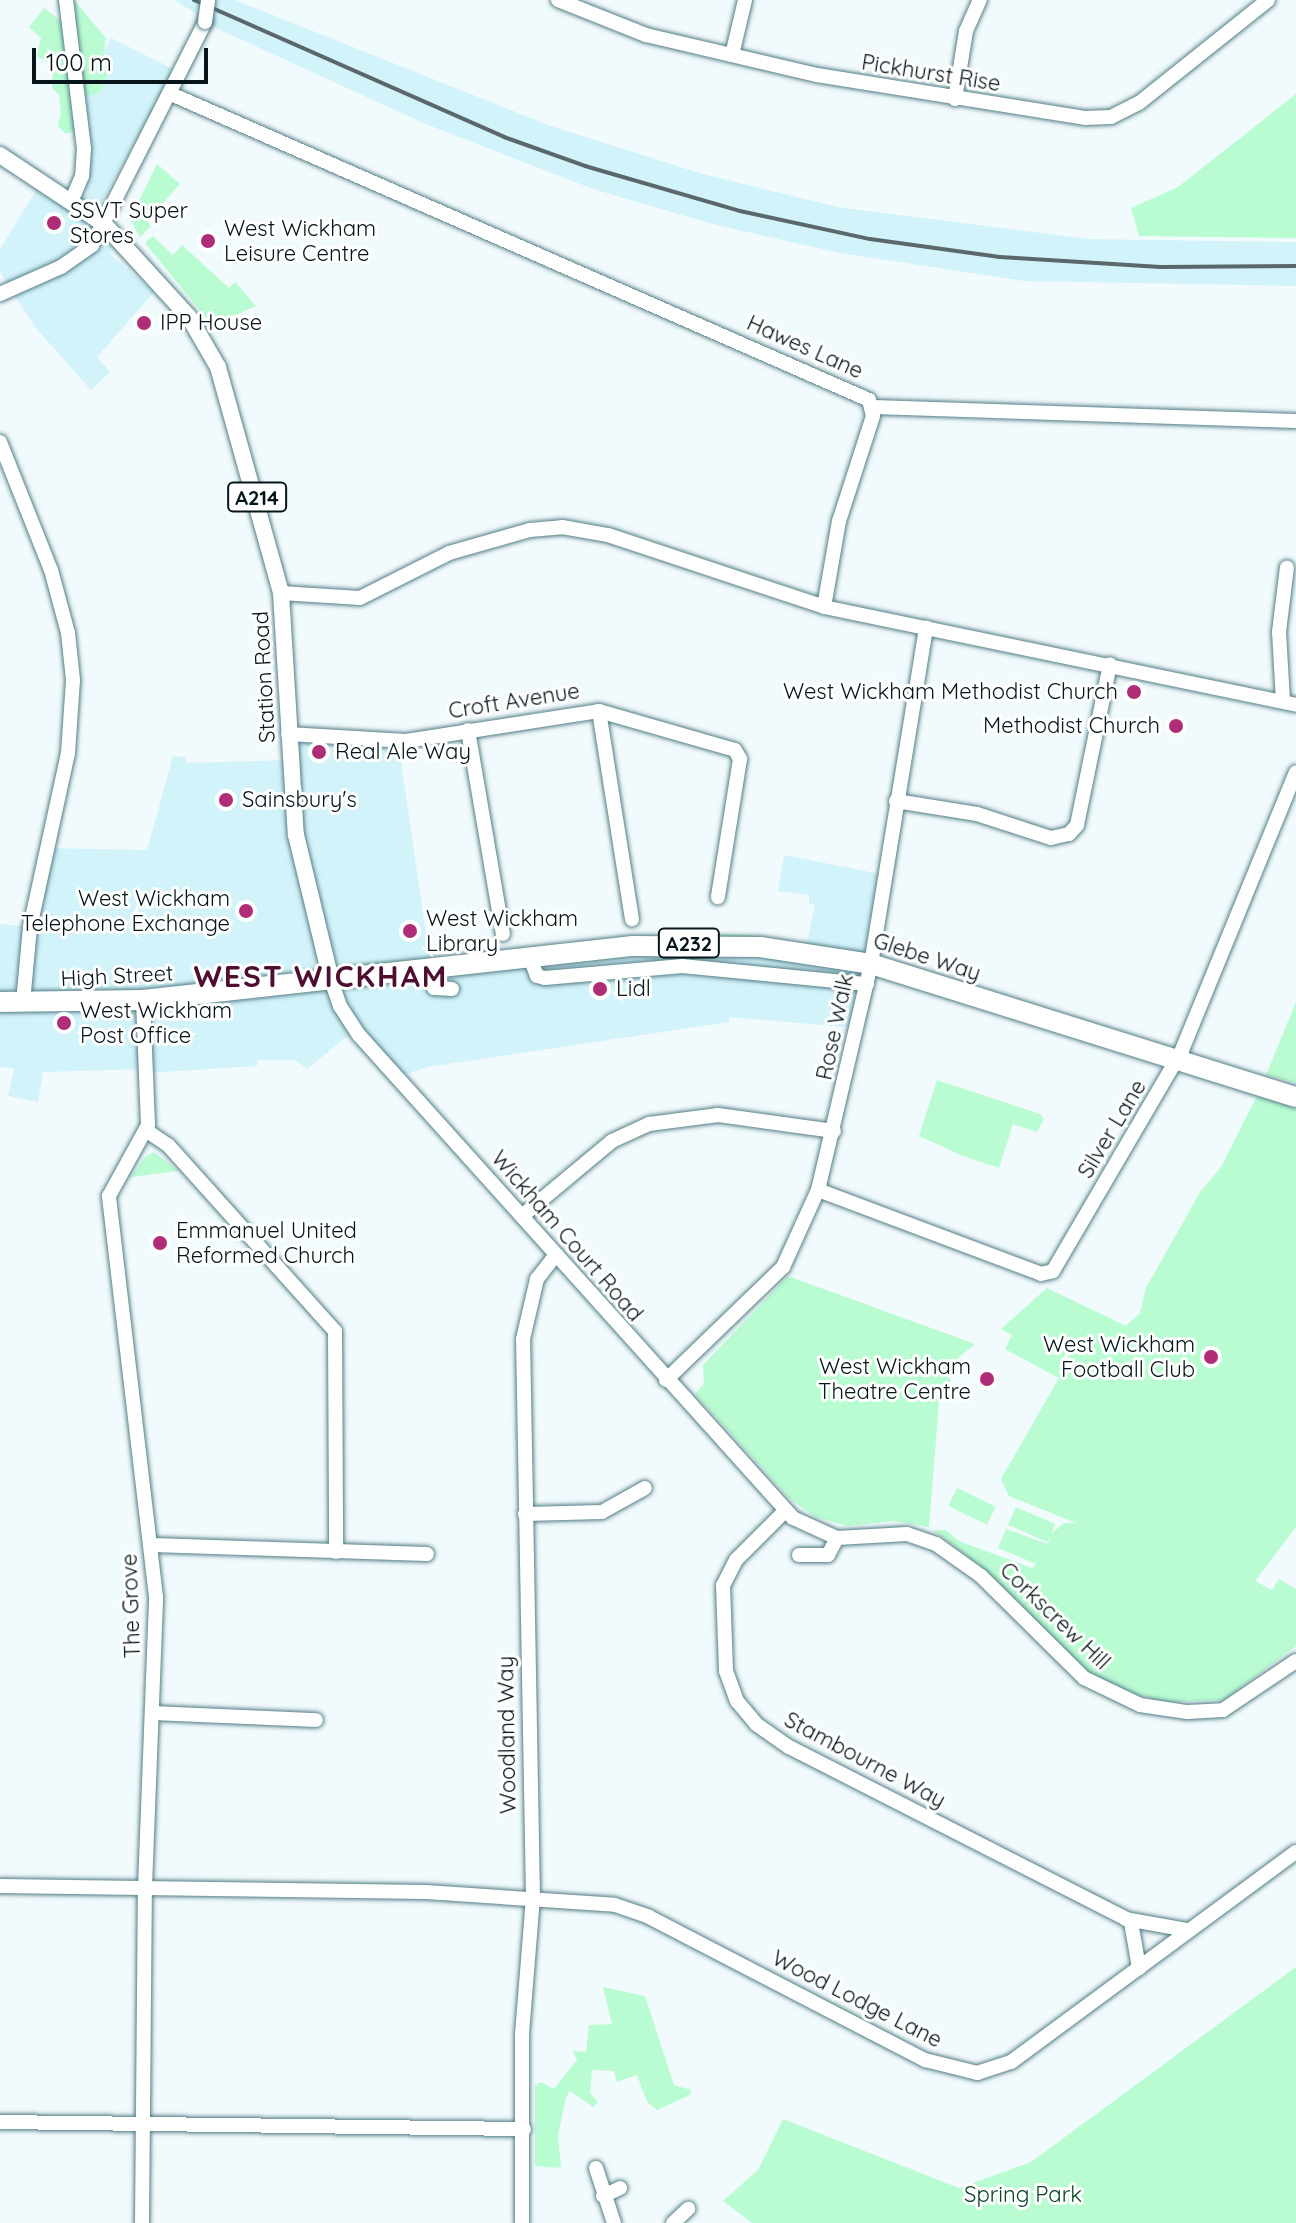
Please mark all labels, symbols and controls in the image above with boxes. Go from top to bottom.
scale bar [36,32,212,82]
text: 100 m [46,47,112,77]
street label: Pickhurst Rise [860,49,1002,97]
place label: SSVT Super Stores [70,197,188,248]
marker: SSVT Super Stores [45,214,63,232]
place label: West Wickham Leisure Centre [224,215,376,266]
marker: West Wickham Leisure Centre [199,232,217,250]
place label: IPP House [160,310,262,336]
street label: Hawes Lane [743,310,867,384]
marker: IPP House [135,314,153,332]
road number: A214 [227,481,287,513]
street label: Station Road [247,610,281,744]
street label: Croft Avenue [447,678,581,724]
place label: West Wickham Methodist Church [783,679,1118,705]
marker: West Wickham Methodist Church [1125,683,1143,701]
place label: Methodist Church [983,713,1160,739]
marker: Methodist Church [1167,717,1185,735]
place label: Real Ale Way [335,739,471,765]
marker: Real Ale Way [310,743,328,761]
place label: Sainsbury's [242,787,357,813]
marker: Sainsbury's [217,791,235,809]
place label: West Wickham Telephone Exchange [21,885,230,936]
marker: West Wickham Telephone Exchange [237,902,255,920]
place label: West Wickham Library [426,905,578,956]
marker: West Wickham Library [401,922,419,940]
road number: A232 [657,927,721,959]
street label: Glebe Way [870,927,984,987]
district label: WEST WICKHAM [194,958,448,994]
street label: High Street [60,960,174,992]
street label: Rose Walk [811,971,859,1083]
place label: Lidl [616,976,651,1002]
marker: Lidl [591,980,609,998]
place label: West Wickham Post Office [80,997,232,1048]
marker: West Wickham Post Office [55,1014,73,1032]
street label: Silver Lane [1072,1075,1152,1183]
street label: Wickham Court Road [486,1145,648,1327]
place label: Emmanuel United Reformed Church [176,1217,357,1268]
marker: Emmanuel United Reformed Church [151,1234,169,1252]
place label: West Wickham Football Club [1043,1331,1195,1382]
marker: West Wickham Football Club [1202,1348,1220,1366]
place label: West Wickham Theatre Centre [818,1353,971,1404]
marker: West Wickham Theatre Centre [978,1370,996,1388]
street label: The Grove [116,1553,146,1659]
street label: Corkscrew Hill [994,1557,1116,1675]
street label: Woodland Way [492,1656,522,1814]
street label: Stambourne Way [780,1706,950,1814]
street label: Wood Lodge Lane [768,1945,946,2053]
park label: Spring Park [964,2182,1082,2208]

